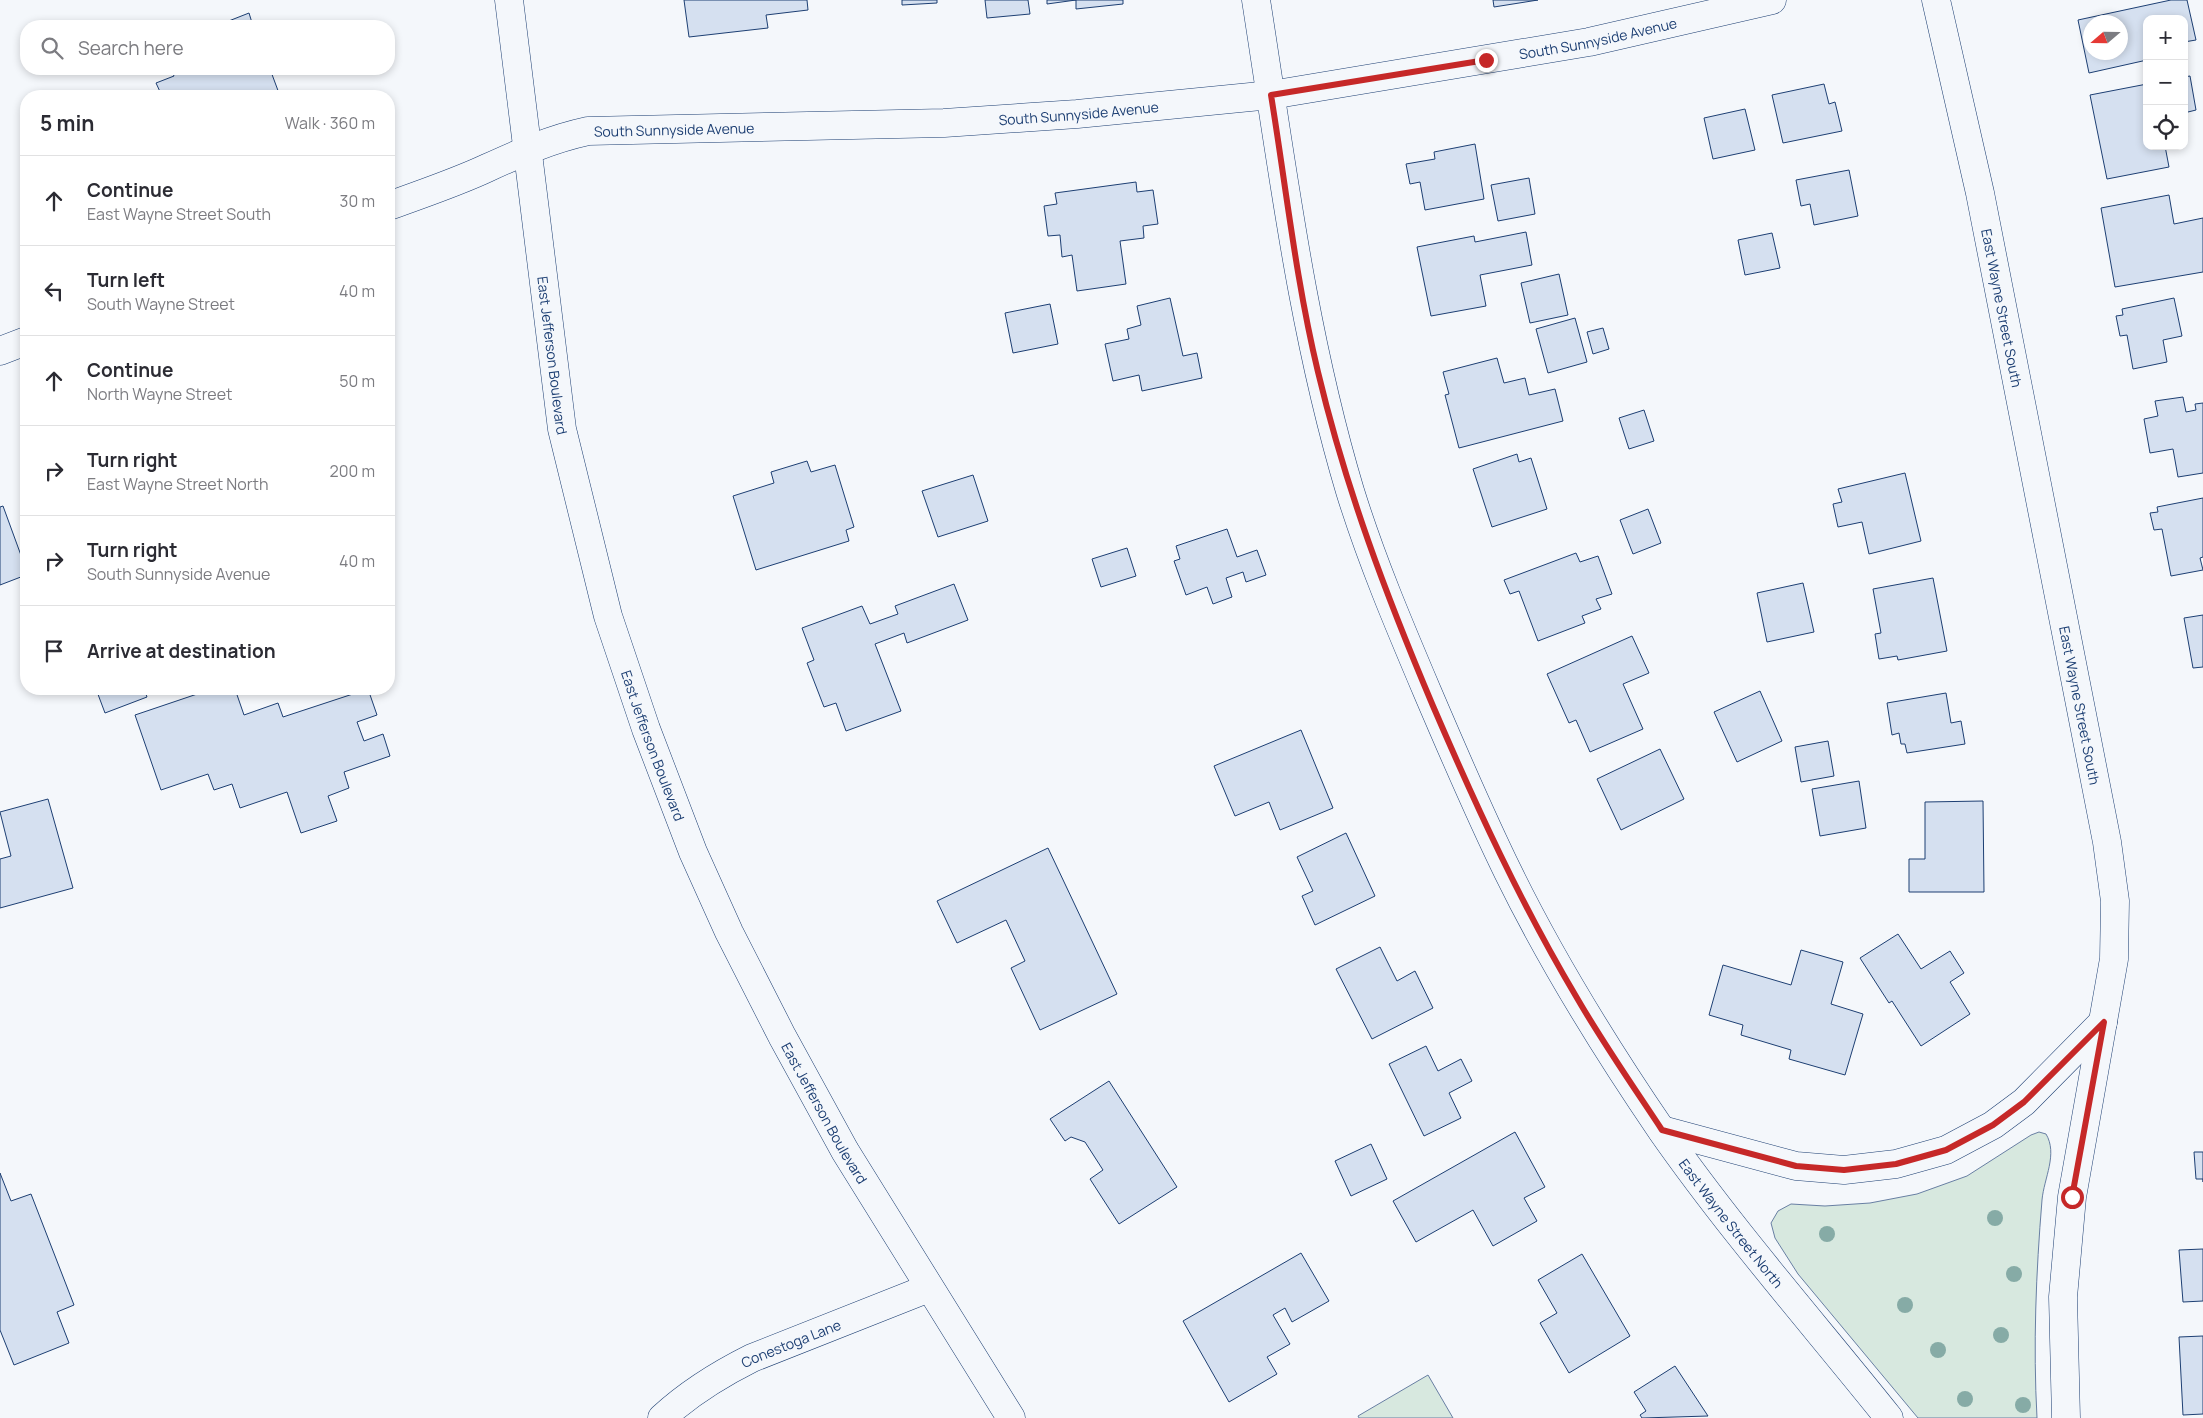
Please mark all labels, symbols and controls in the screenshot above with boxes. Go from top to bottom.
street label: South Sunnyside Avenue [1517,13,1679,63]
north arrow [2083,15,2128,60]
map controls [2143,15,2188,150]
button: + [2143,15,2188,60]
search box [20,20,395,75]
icon: search [38,34,66,62]
text: Search here [78,35,184,61]
route end [1475,49,1498,72]
button: − [2143,60,2188,105]
street label: South Sunnyside Avenue [998,97,1160,129]
button: locate [2143,105,2188,150]
text: 5 min [40,109,94,137]
text: Walk · 360 m [285,112,375,134]
street label: South Sunnyside Avenue [594,118,755,140]
text: Continue [87,177,173,203]
icon: ahead [40,187,68,215]
text: 30 m [340,190,375,212]
text: East Wayne Street South [87,203,271,225]
street label: East Wayne Street South [1978,227,2027,389]
text: Turn left [87,267,165,293]
street label: East Jefferson Boulevard [534,275,572,436]
icon: left [40,277,68,305]
text: 40 m [339,280,375,302]
text: South Wayne Street [87,293,235,315]
text: Continue [87,357,173,383]
icon: ahead [40,367,68,395]
text: 50 m [339,370,375,392]
text: North Wayne Street [87,383,232,405]
text: Turn right [87,447,177,473]
icon: right [40,457,68,485]
text: 200 m [330,460,375,482]
text: East Wayne Street North [87,473,268,495]
text: Turn right [87,537,177,563]
icon: right [40,547,68,575]
text: 40 m [339,550,375,572]
text: South Sunnyside Avenue [87,563,270,585]
street label: East Wayne Street South [2055,624,2105,786]
icon: arrive [40,637,68,665]
text: Arrive at destination [87,638,276,664]
street label: East Jefferson Boulevard [617,668,690,823]
street label: East Jefferson Boulevard [778,1039,872,1187]
street label: East Wayne Street North [1675,1155,1788,1291]
route start [2061,1186,2084,1209]
street label: Conestoga Lane [737,1314,843,1372]

